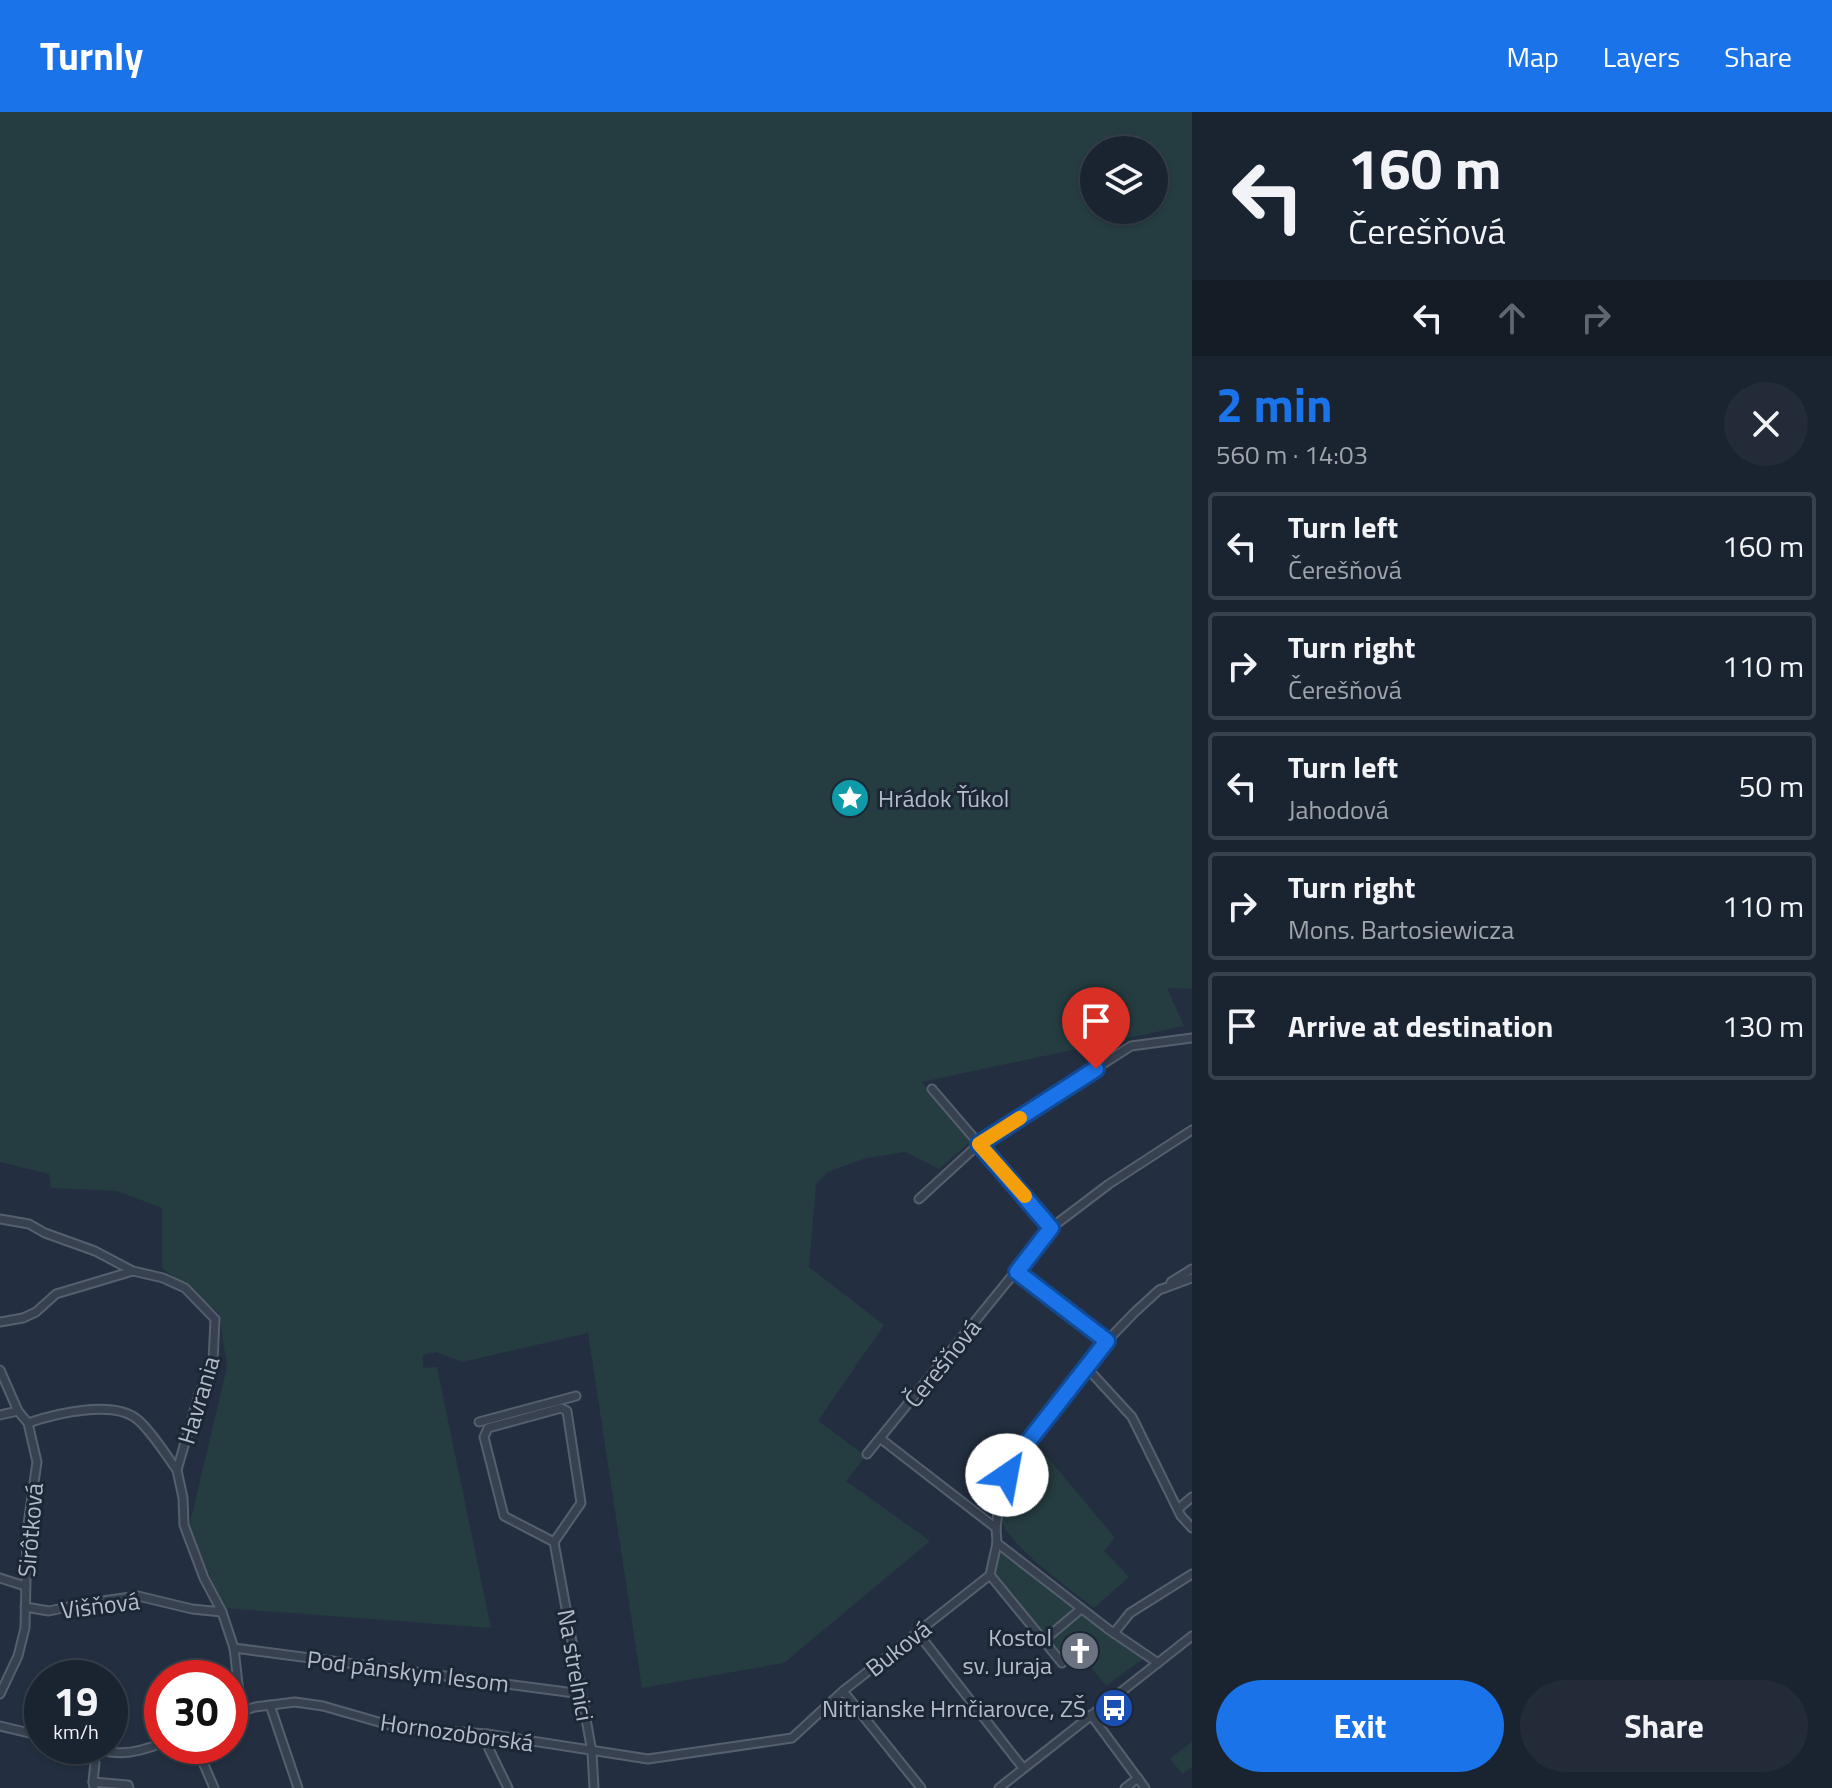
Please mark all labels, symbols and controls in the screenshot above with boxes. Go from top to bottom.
text: Turnly [40,27,143,85]
text: Map [1506,35,1559,78]
text: Layers [1603,35,1680,78]
text: Share [1724,35,1792,78]
text: 160 m [1348,126,1501,211]
map controls [1080,136,1168,224]
button: layers [1080,136,1168,224]
icon: left [1216,144,1320,248]
text: Čerešňová [1348,203,1506,258]
icon: left [1406,296,1450,340]
icon: ahead [1490,296,1534,340]
icon: right [1574,296,1618,340]
text: 2 min [1216,368,1333,441]
button: close [1724,382,1808,466]
text: 560 m · 14:03 [1216,435,1368,474]
text: Turn left [1288,504,1398,550]
text: 160 m [1722,523,1804,569]
icon: left [1220,524,1264,568]
text: Čerešňová [1288,550,1402,589]
text: Turn right [1288,624,1416,670]
text: 110 m [1722,643,1804,689]
icon: right [1220,644,1264,688]
text: Čerešňová [1288,670,1402,709]
text: Turn left [1288,744,1398,790]
text: 50 m [1739,763,1804,809]
icon: left [1220,764,1264,808]
place icon: Hrádok Ťúkol [829,777,871,819]
place label: Hrádok Ťúkol [878,780,1009,816]
text: Jahodová [1288,790,1389,829]
text: Turn right [1288,864,1416,910]
text: 110 m [1722,883,1804,929]
icon: right [1220,884,1264,928]
text: Mons. Bartosiewicza [1288,910,1514,949]
pin [1062,987,1130,1069]
icon: arrive [1074,999,1118,1043]
text: Arrive at destination [1288,1003,1553,1049]
text: 130 m [1722,1003,1804,1049]
icon: arrive [1220,1004,1264,1048]
street label: Čerešňová [895,1311,989,1415]
street label: Havrania [168,1352,228,1448]
position arrow [965,1433,1049,1517]
street label: Sirôtková [8,1481,52,1579]
street label: Višňová [59,1582,141,1628]
street label: Na strelnici [548,1606,604,1724]
street label: Buková [858,1611,938,1685]
place label: Kostol sv. Juraja [963,1619,1052,1683]
church icon: Kostol sv. Juraja [1059,1630,1101,1672]
street label: Pod pánskym lesom [305,1641,511,1701]
speed limit sign: 30 [144,1660,248,1764]
text: 19 [54,1671,98,1732]
button: Exit [1216,1680,1504,1772]
button: Share [1520,1680,1808,1772]
bus stop icon: Nitrianske Hrnčiarovce, ZŠ [1093,1687,1135,1729]
place label: Nitrianske Hrnčiarovce, ZŠ [822,1690,1086,1726]
street label: Hornozoborská [378,1703,536,1761]
text: km/h [53,1716,99,1747]

